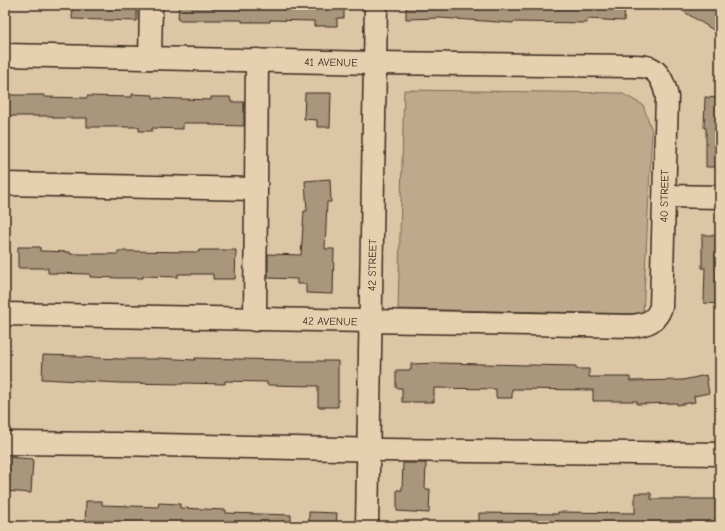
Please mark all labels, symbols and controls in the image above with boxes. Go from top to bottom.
street label: 41 AVENUE [304,56,358,69]
street label: 40 STREET [658,169,671,223]
street label: 42 STREET [366,239,379,291]
street label: 42 AVENUE [303,315,358,328]

